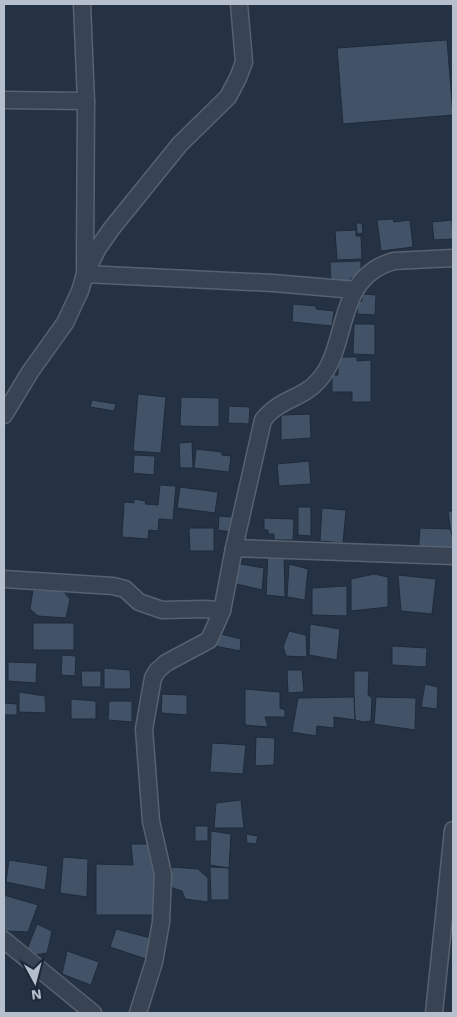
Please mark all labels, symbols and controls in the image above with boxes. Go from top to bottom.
north arrow [10,957,60,1007]
text: N [30,986,43,1003]

